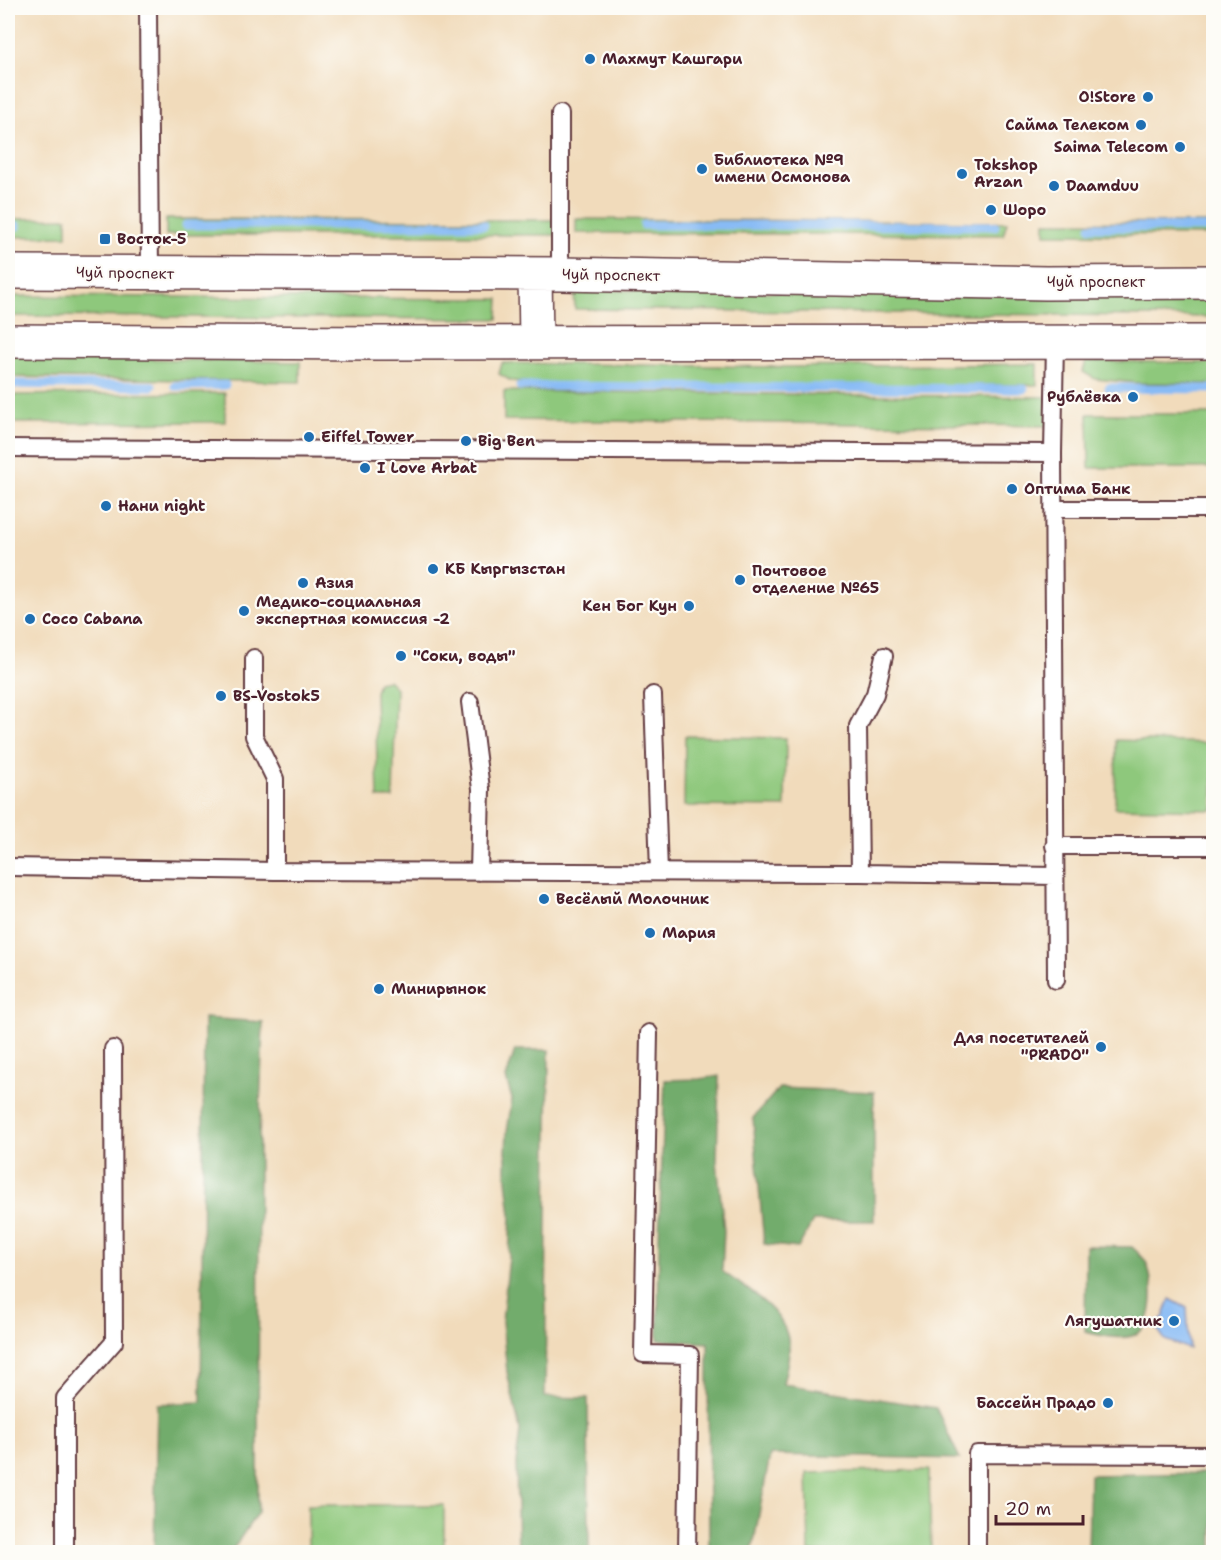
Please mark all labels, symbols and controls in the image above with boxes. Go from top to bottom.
place label: Махмут Кашгари [602,49,743,69]
marker: Махмут Кашгари [583,52,597,66]
place label: O!Store [1079,87,1136,107]
marker: O!Store [1141,90,1155,104]
place label: Сайма Телеком [1005,115,1130,135]
marker: Сайма Телеком [1134,118,1148,132]
place label: Saima Telecom [1054,137,1168,157]
marker: Saima Telecom [1173,140,1187,154]
place label: Библиотека №9 имени Осмонова [714,150,851,187]
place label: Tokshop Arzan [974,155,1038,192]
marker: Библиотека №9 имени Осмонова [695,162,709,176]
marker: Tokshop Arzan [955,167,969,181]
place label: Daamduu [1066,176,1139,196]
marker: Daamduu [1047,179,1061,193]
place label: Шоро [1003,200,1047,220]
marker: Шоро [984,203,998,217]
place label: Восток-5 [117,229,186,249]
marker: Восток-5 [98,232,112,246]
street label: Чуй проспект [76,262,175,284]
street label: Чуй проспект [562,264,661,286]
street label: Чуй проспект [1047,272,1146,292]
place label: Рублёвка [1047,387,1122,407]
marker: Рублёвка [1126,390,1140,404]
place label: Eiffel Tower [321,427,414,447]
marker: Eiffel Tower [302,430,316,444]
place label: Big Ben [478,431,535,451]
marker: Big Ben [459,434,473,448]
place label: I Love Arbat [377,458,477,478]
marker: I Love Arbat [358,461,372,475]
place label: Оптима Банк [1024,479,1131,499]
marker: Оптима Банк [1005,482,1019,496]
place label: Нани night [118,496,205,516]
marker: Нани night [99,499,113,513]
place label: КБ Кыргызстан [445,559,566,579]
place label: Почтовое отделение №65 [752,561,879,598]
marker: КБ Кыргызстан [426,562,440,576]
place label: Азия [315,573,354,593]
marker: Почтовое отделение №65 [733,573,747,587]
marker: Азия [296,576,310,590]
place label: Медико-социальная экспертная комиссия -2 [256,592,450,629]
place label: Кен Бог Кун [582,596,677,616]
marker: Кен Бог Кун [682,599,696,613]
marker: Медико-социальная экспертная комиссия -2 [237,604,251,618]
place label: Coco Cabana [42,609,143,629]
marker: Coco Cabana [23,612,37,626]
place label: "Соки, воды" [413,646,516,666]
marker: "Соки, воды" [394,649,408,663]
place label: BS-Vostok5 [233,686,320,706]
marker: BS-Vostok5 [214,689,228,703]
place label: Весёлый Молочник [556,889,710,909]
marker: Весёлый Молочник [537,892,551,906]
place label: Мария [662,923,716,943]
marker: Мария [643,926,657,940]
place label: Минирынок [391,979,487,999]
marker: Минирынок [372,982,386,996]
place label: Для посетителей "PRADO" [954,1028,1090,1065]
marker: Для посетителей "PRADO" [1094,1040,1108,1054]
place label: Лягушатник [1065,1311,1163,1331]
marker: Лягушатник [1167,1314,1181,1328]
place label: Бассейн Прадо [976,1393,1096,1413]
marker: Бассейн Прадо [1101,1396,1115,1410]
scale bar [996,1488,1083,1526]
text: 20 m [1005,1497,1051,1521]

